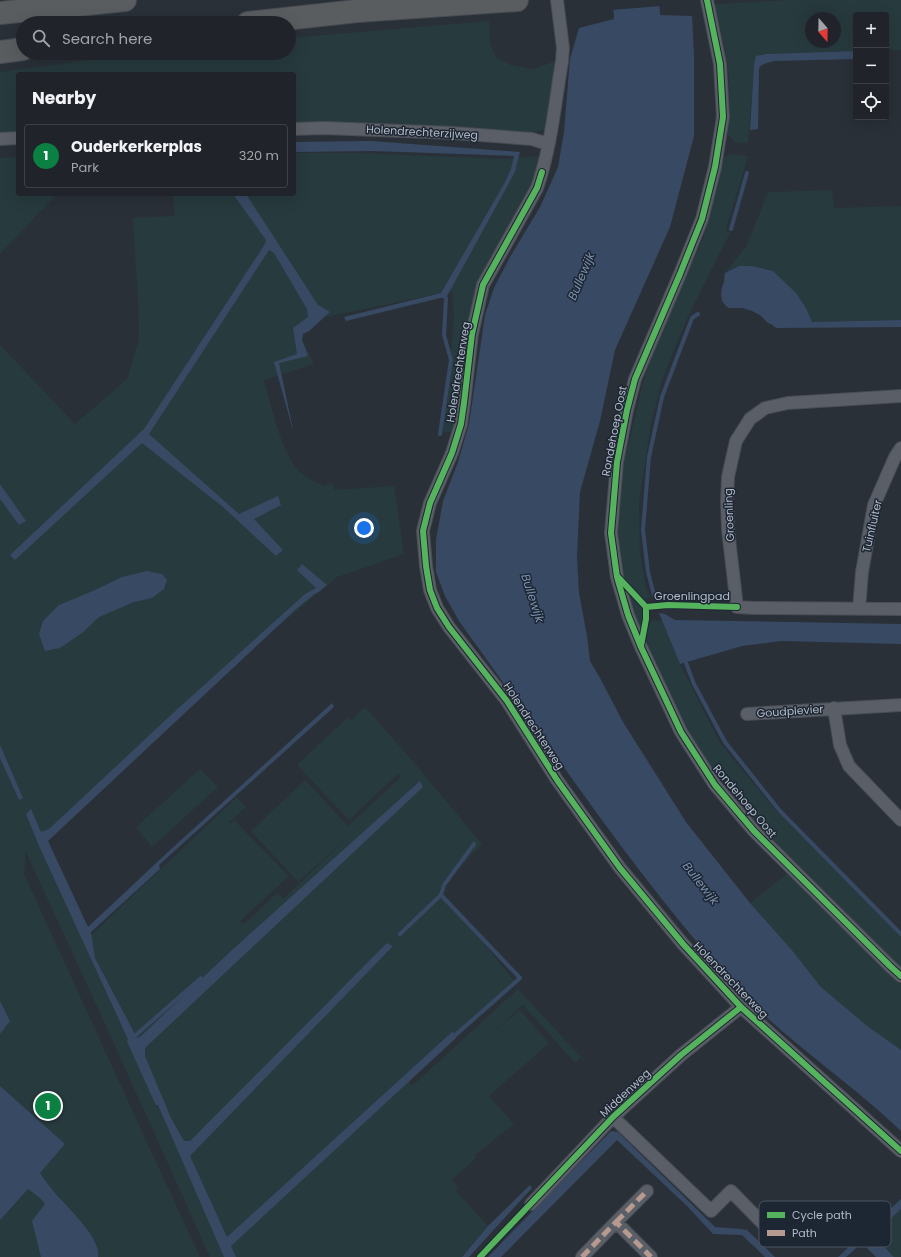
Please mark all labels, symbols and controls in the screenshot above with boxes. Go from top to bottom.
north arrow [805,12,841,48]
map controls [853,12,889,120]
button: + [853,12,889,48]
search box [16,16,296,60]
icon: search [30,27,52,49]
text: Search here [62,28,152,49]
button: − [853,48,889,84]
button: locate [853,84,889,120]
text: Nearby [32,86,96,110]
street label: Holendrechterzijweg [366,121,478,143]
text: Ouderkerkerplas [71,136,202,157]
text: 1 [44,146,48,165]
text: 320 m [239,146,279,165]
text: Park [71,158,99,177]
water label: Bullewijk [563,249,599,302]
street label: Holendrechterweg [442,321,474,423]
street label: Rondehoep Oost [597,384,631,478]
street label: Groenling [720,488,738,542]
street label: Tuinfluiter [858,498,886,554]
your location [354,518,374,538]
water label: Bullewijk [517,571,549,625]
street label: Groenlingpad [654,588,730,604]
street label: Holendrechterweg [500,679,568,773]
street label: Goudplevier [756,701,824,721]
street label: Rondehoep Oost [709,761,781,841]
water label: Bullewijk [679,858,724,909]
street label: Holendrechterweg [690,938,772,1022]
street label: Middenweg [596,1065,654,1121]
pin: 1 [35,1091,61,1121]
legend [759,1201,891,1247]
text: Cycle path [792,1207,852,1223]
text: Path [792,1225,817,1241]

